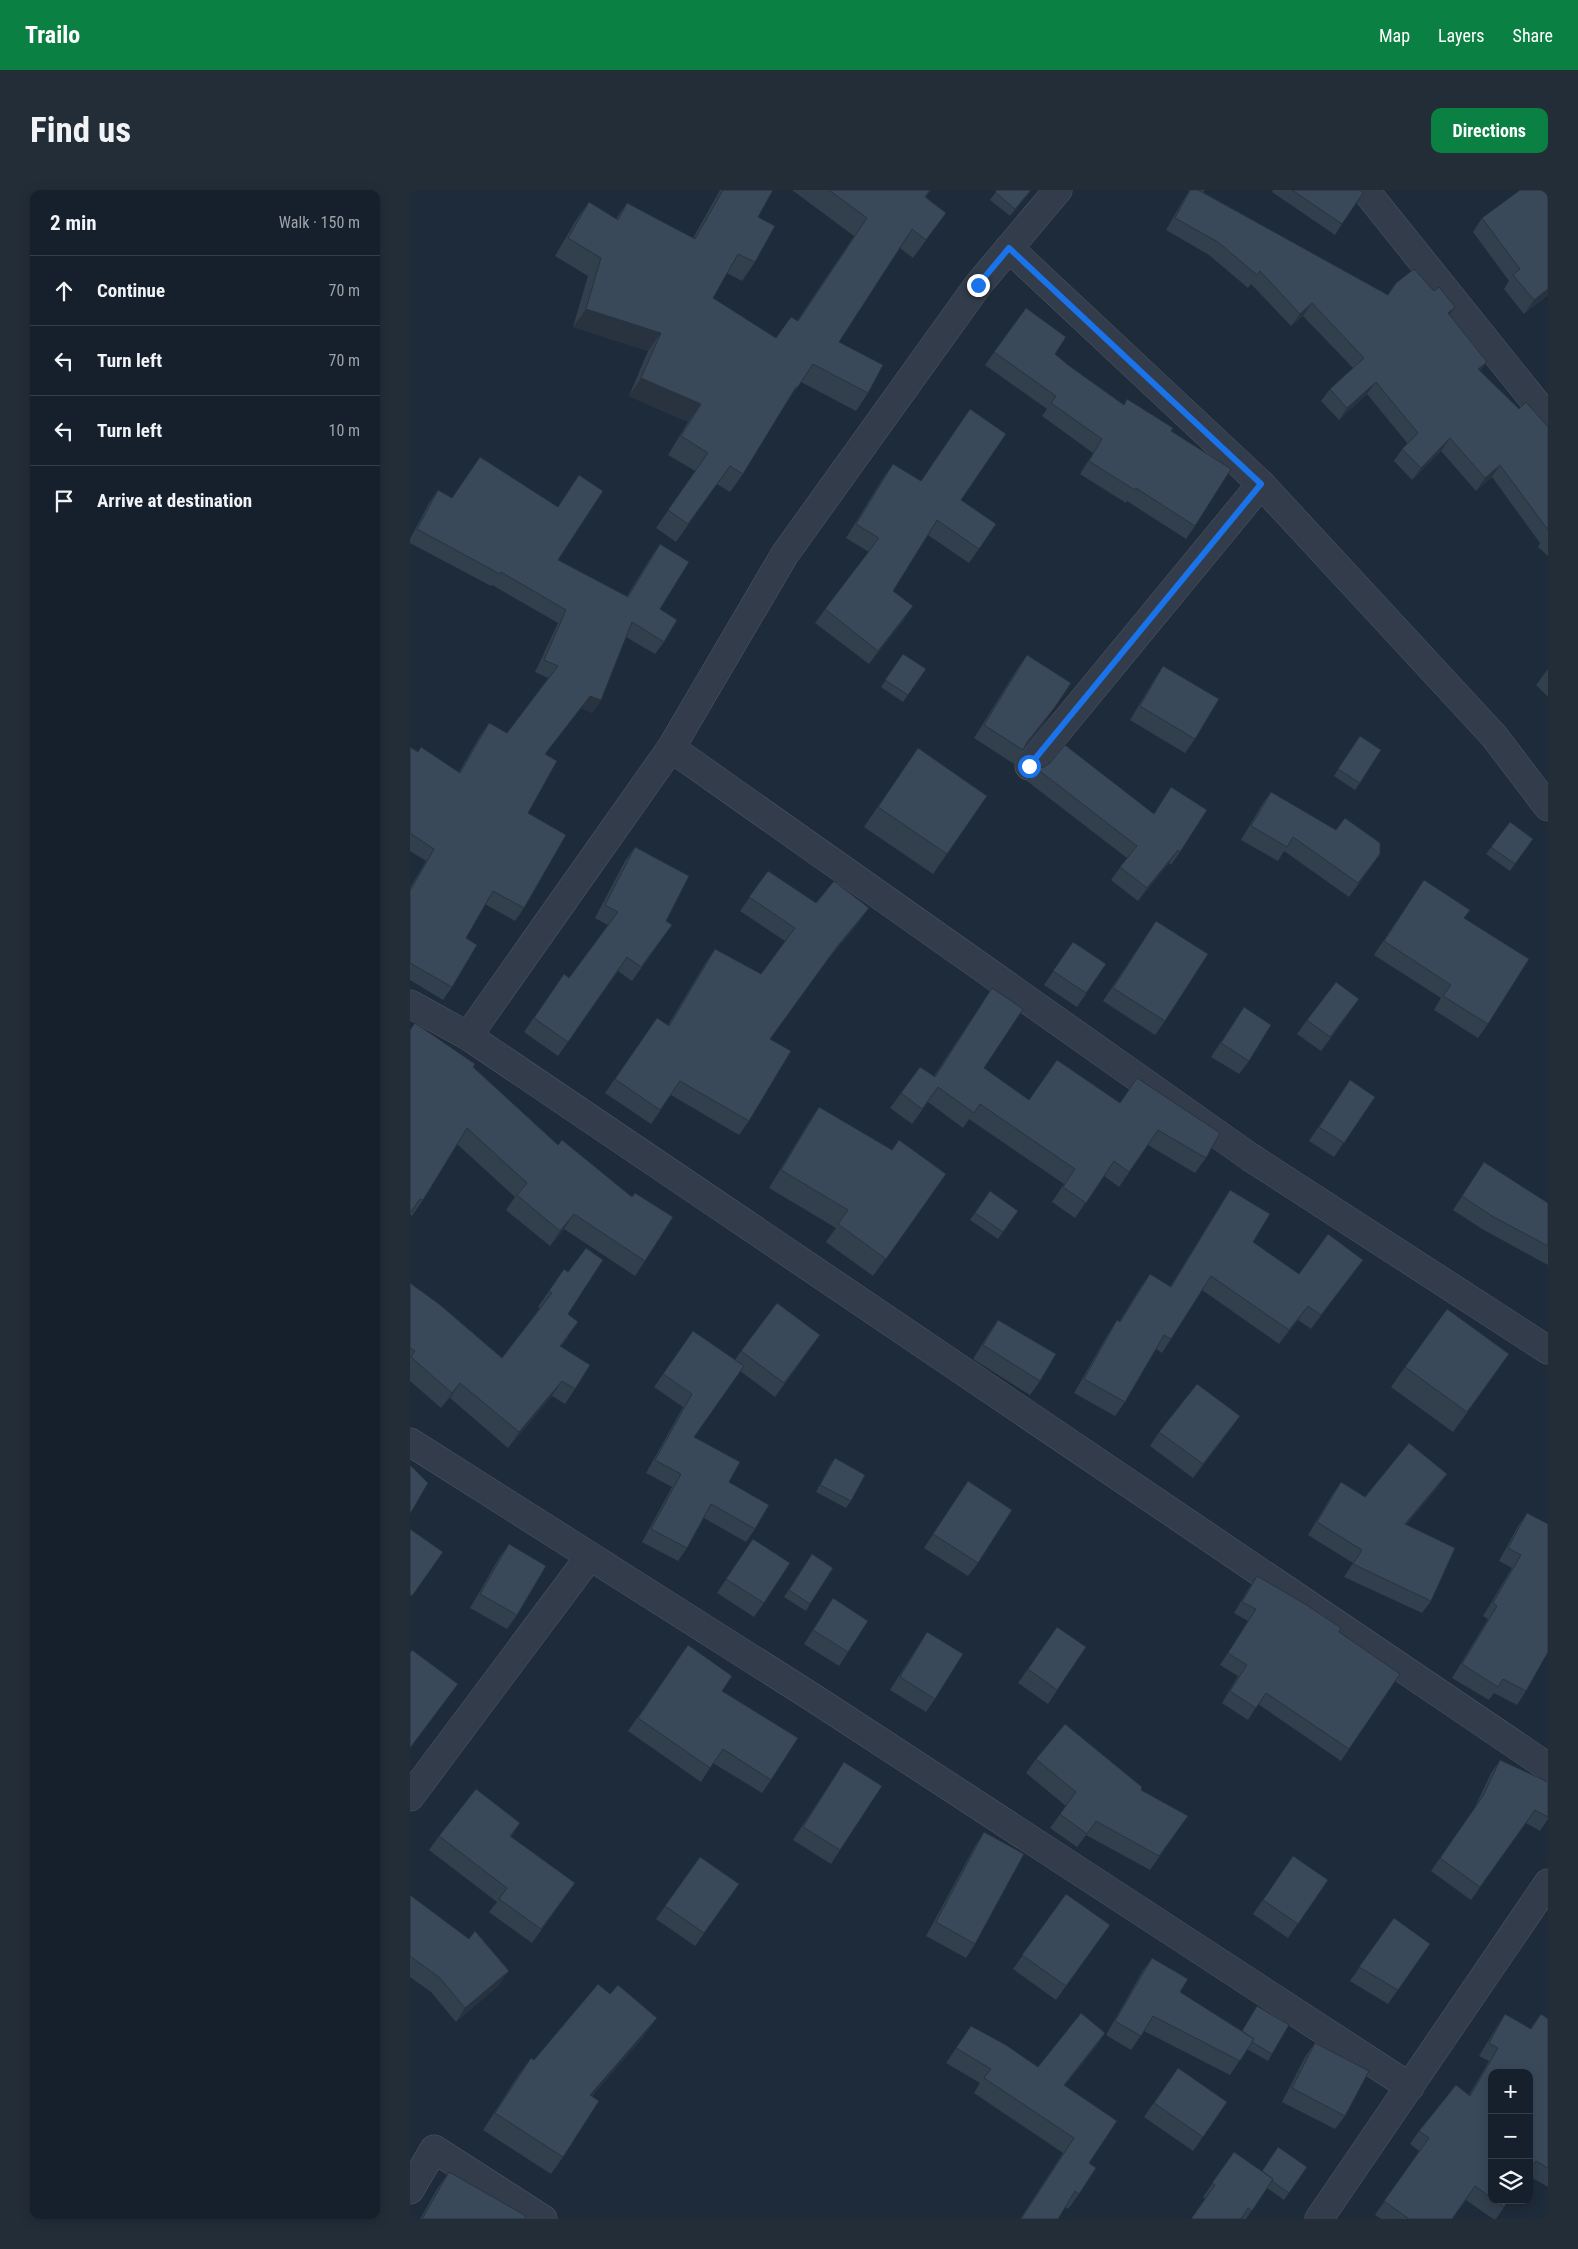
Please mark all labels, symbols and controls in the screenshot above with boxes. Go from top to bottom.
text: Trailo [25,21,80,49]
text: Map [1379,25,1410,46]
text: Layers [1438,25,1485,46]
text: Share [1513,25,1553,46]
button: Directions [1431,108,1548,153]
text: Find us [30,110,131,151]
text: 2 min [50,211,97,235]
text: Walk · 150 m [279,213,360,232]
route end [967,274,990,297]
icon: ahead [50,277,78,305]
text: Continue [97,279,165,302]
text: 70 m [328,281,360,300]
icon: left [50,347,78,375]
text: Turn left [97,349,162,372]
text: 70 m [328,351,360,370]
icon: left [50,417,78,445]
text: Turn left [97,419,162,442]
text: 10 m [328,421,360,440]
icon: arrive [50,487,78,515]
text: Arrive at destination [97,489,252,512]
route start [1018,755,1041,778]
map controls [1488,2069,1533,2204]
button: + [1488,2069,1533,2114]
button: − [1488,2114,1533,2159]
button: layers [1488,2159,1533,2204]

